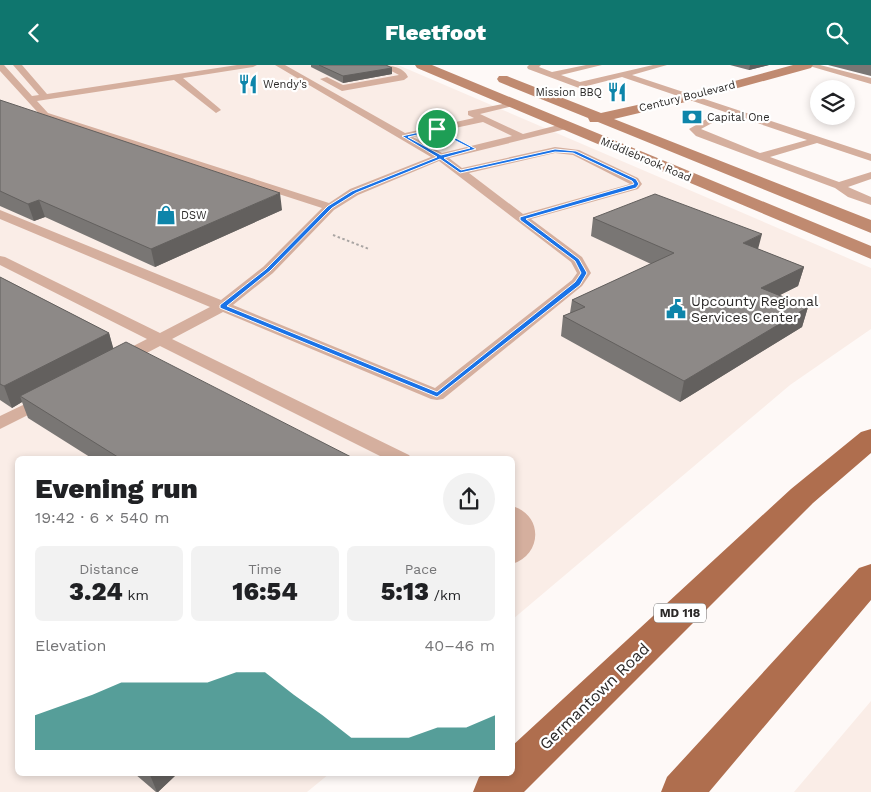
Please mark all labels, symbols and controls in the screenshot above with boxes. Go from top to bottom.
icon: back [20,19,48,47]
icon: search [823,19,851,47]
text: Fleetfoot [385,20,486,45]
restaurant icon: Wendy's [237,73,259,95]
place label: Wendy's [263,78,307,91]
street label: Century Boulevard [638,78,737,115]
map controls [810,80,855,125]
button: layers [810,80,855,125]
restaurant icon: Mission BBQ [606,81,628,103]
place label: Mission BBQ [535,86,602,99]
bank icon: Capital One [681,106,703,128]
pin [416,108,458,150]
place label: Capital One [707,111,770,124]
icon: arrive [423,115,451,143]
street label: Middlebrook Road [599,135,693,184]
shop icon: DSW [155,204,177,226]
place label: DSW [181,209,207,222]
place label: Upcounty Regional Services Center [691,293,819,325]
public building icon: Upcounty Regional Services Center [665,298,687,320]
text: Evening run [35,472,198,505]
button: share [443,473,495,525]
text: 19:42 · 6 × 540 m [35,508,170,527]
text: Distance [79,561,139,577]
text: Time [248,561,282,577]
text: Pace [405,561,437,577]
text: 3.24 [69,577,123,606]
text: 16:54 [232,577,298,606]
text: 5:13 [381,577,429,606]
text: km [123,587,149,603]
text: /km [429,587,461,603]
road number: MD 118 [654,603,706,623]
text: Elevation [35,636,106,655]
text: 40–46 m [424,636,495,655]
street label: Germantown Road [535,639,653,754]

